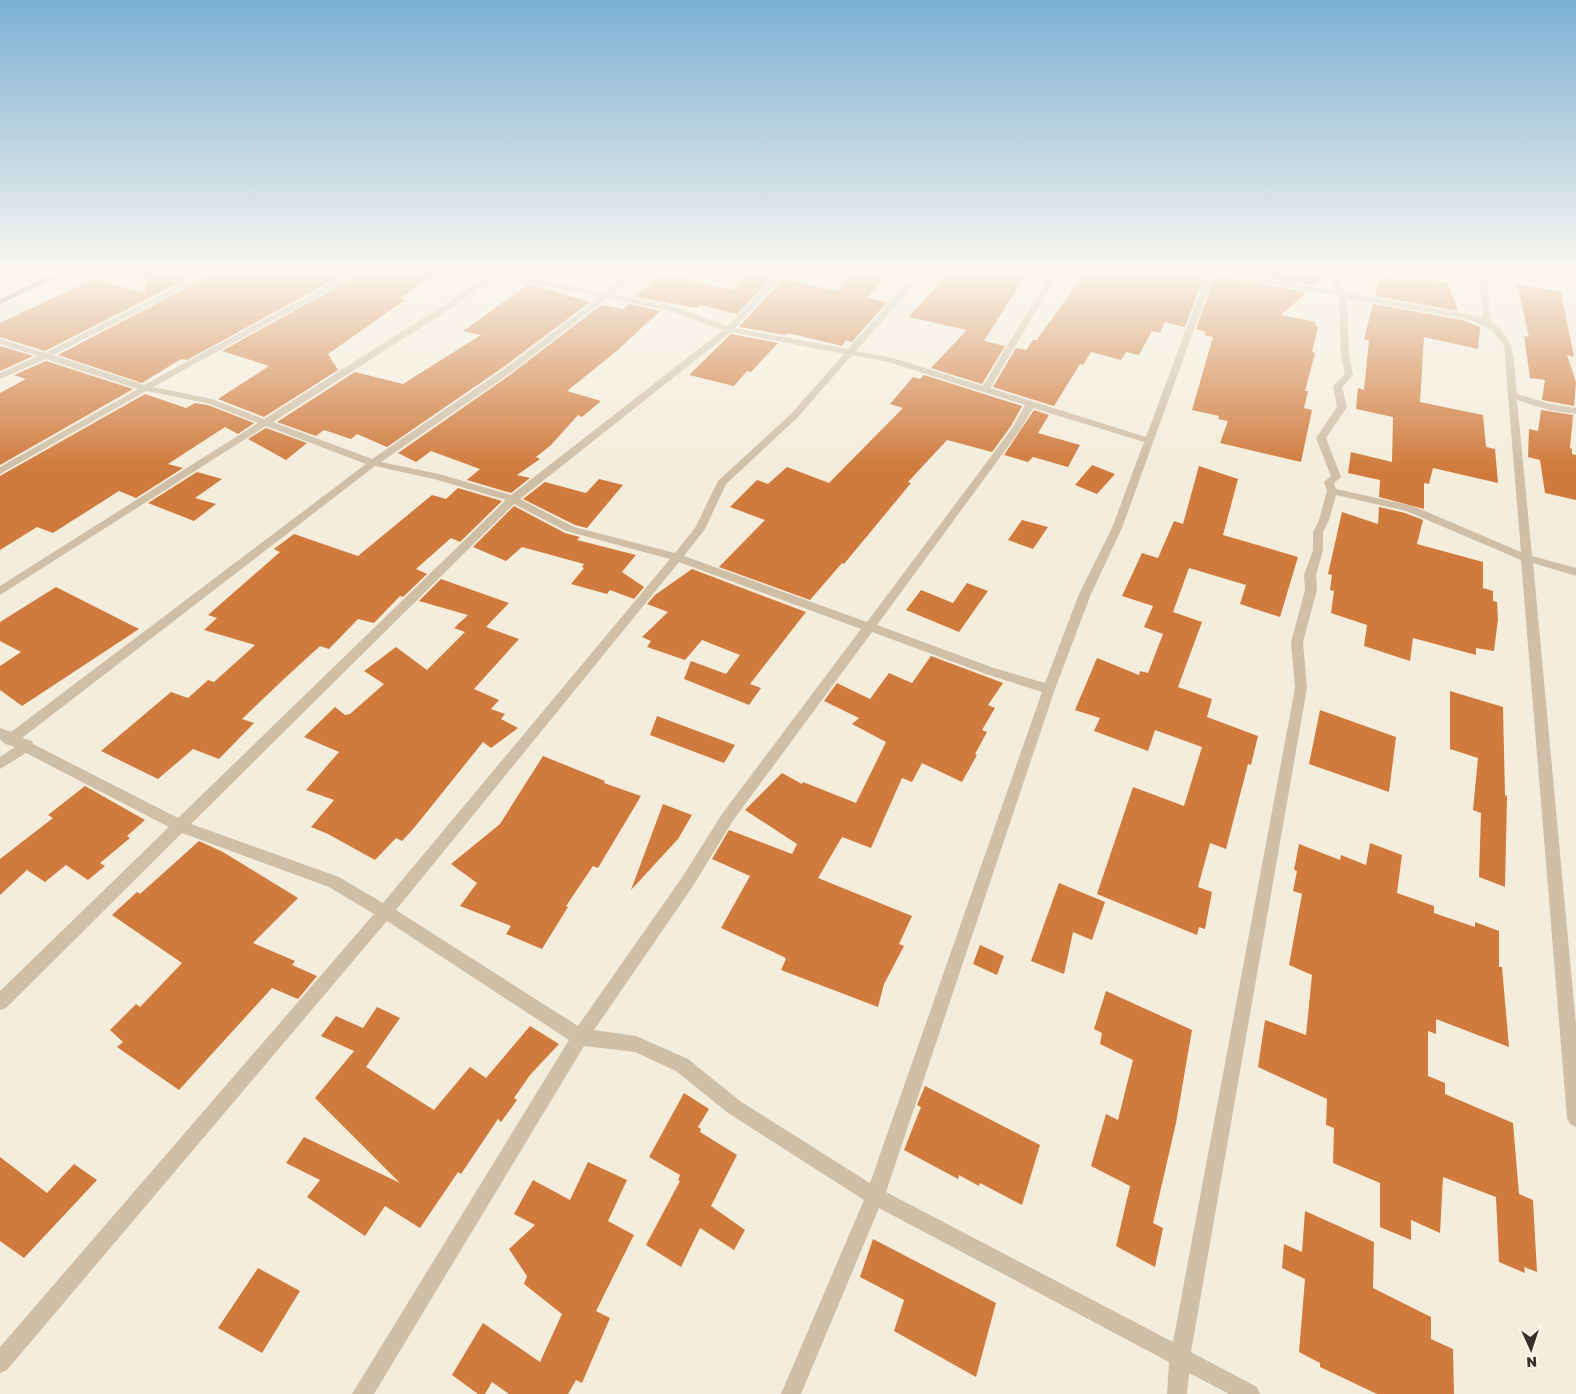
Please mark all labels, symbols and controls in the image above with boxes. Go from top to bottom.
north arrow [1506,1324,1556,1374]
text: N [1526,1354,1537,1371]

